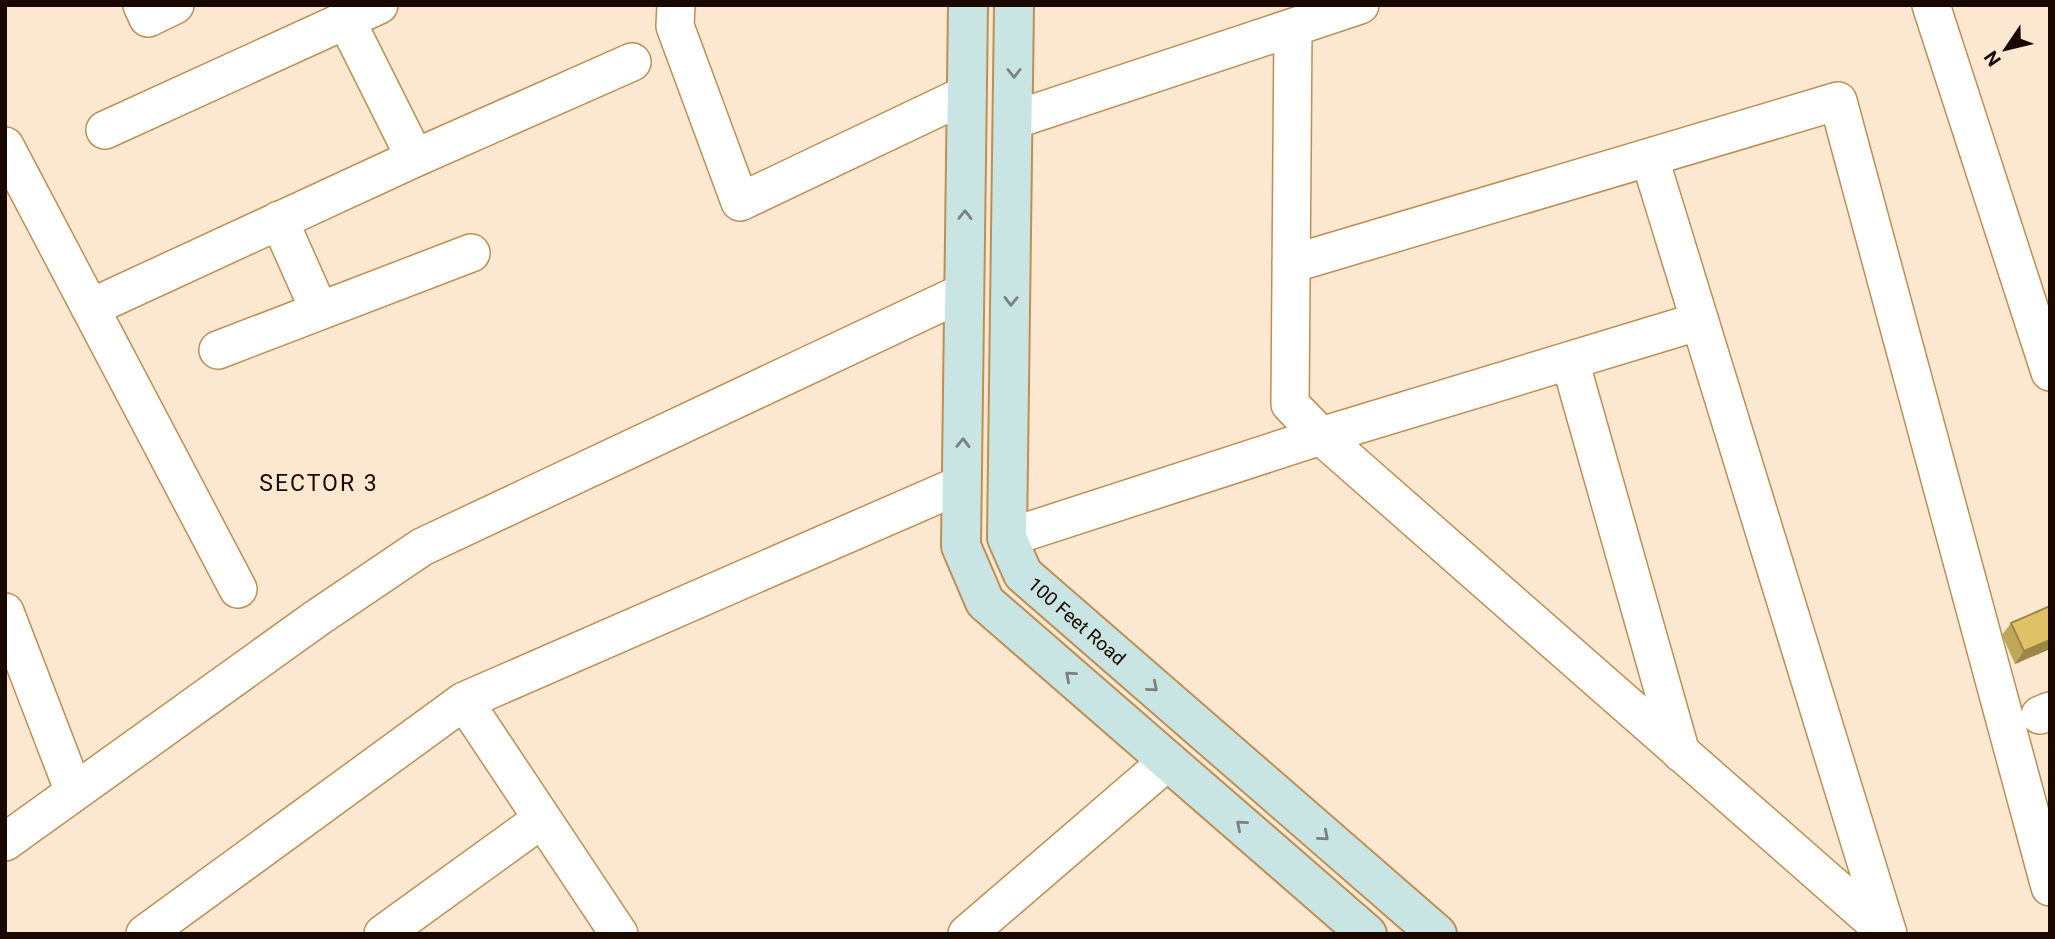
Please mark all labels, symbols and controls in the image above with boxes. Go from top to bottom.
north arrow [1971,14,2041,84]
text: N [1979,46,2006,71]
one-way arrow [1006,69,1022,79]
one-way arrow [957,210,973,220]
one-way arrow [1003,296,1019,307]
one-way arrow [955,437,971,448]
district label: SECTOR 3 [259,470,379,497]
street label: 100 Feet Road [1023,573,1130,670]
one-way arrow [1065,672,1078,684]
one-way arrow [1144,678,1157,691]
one-way arrow [1237,821,1250,833]
one-way arrow [1316,828,1329,840]

